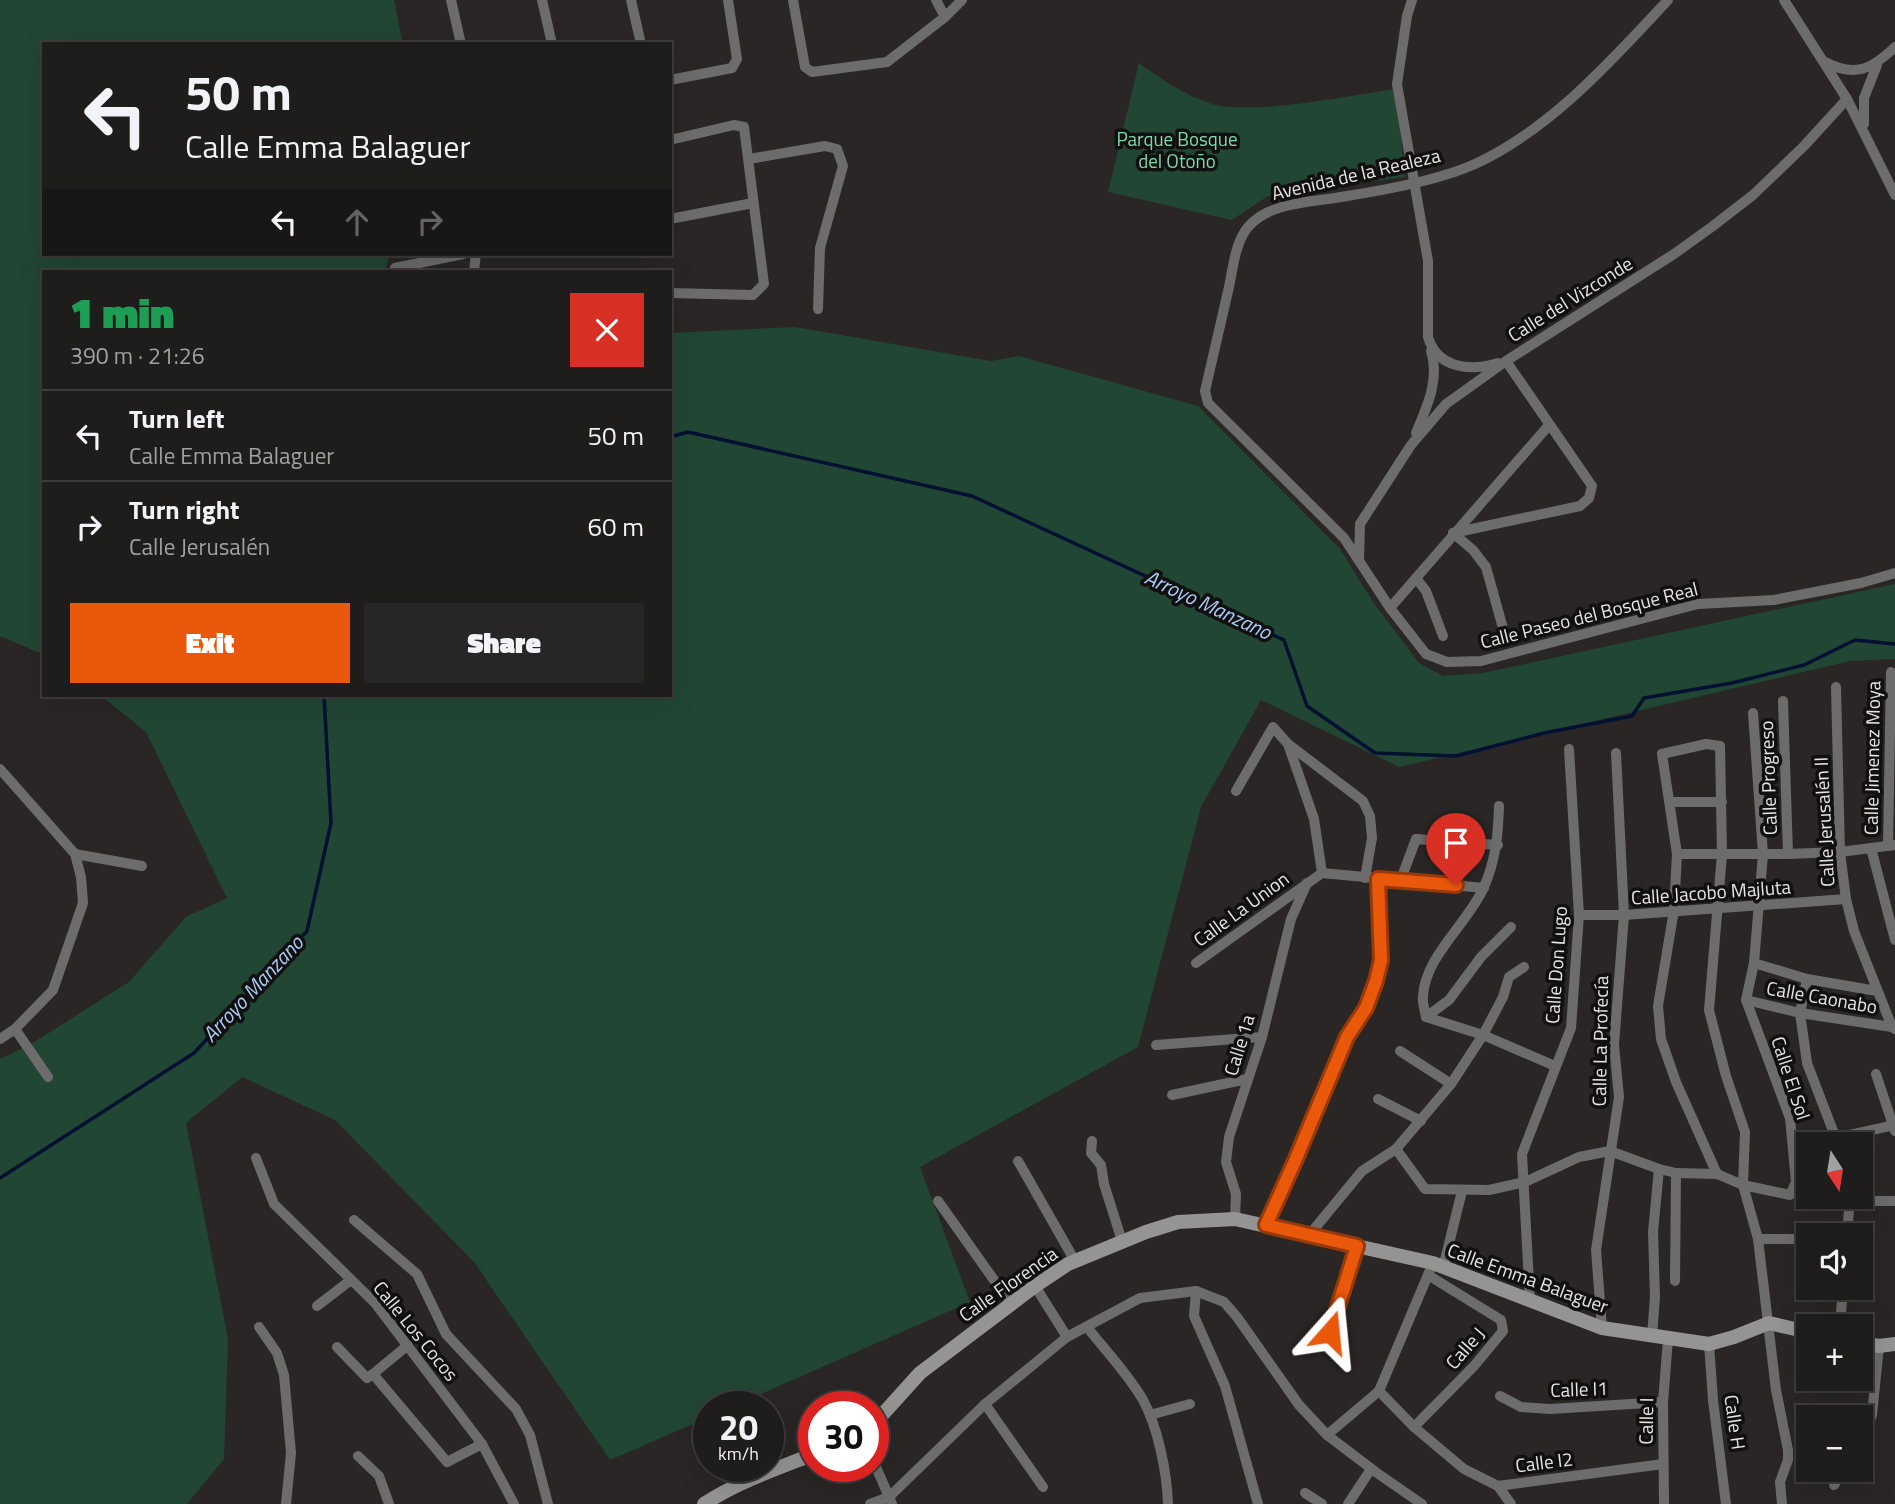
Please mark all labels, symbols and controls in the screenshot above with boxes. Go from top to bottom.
text: 50 m [185,54,292,129]
icon: left [70,70,161,161]
text: Calle Emma Balaguer [185,122,471,170]
park label: Parque Bosque del Otoño [1116,124,1238,175]
street label: Avenida de la Realeza [1269,140,1444,207]
icon: left [265,203,303,241]
icon: ahead [338,203,376,241]
icon: right [411,203,449,241]
street label: Calle del Vizconde [1502,249,1638,349]
text: 1 min [70,280,174,344]
button: close [570,293,644,367]
text: 390 m · 21:26 [70,338,205,373]
text: Turn left [129,399,224,438]
text: 50 m [587,416,644,455]
icon: left [70,417,108,455]
text: Calle Emma Balaguer [129,438,334,473]
text: Turn right [129,490,240,529]
text: 60 m [587,507,644,546]
icon: right [70,508,108,546]
text: Calle Jerusalén [129,529,270,564]
water label: Arroyo Manzano [1140,561,1277,648]
street label: Calle Paseo del Bosque Real [1477,573,1701,656]
button: Exit [70,603,350,683]
button: Share [364,603,644,683]
street label: Calle Jimenez Moya [1856,680,1887,835]
street label: Calle Progreso [1751,720,1784,836]
street label: Calle Jerusalén II [1806,756,1841,888]
pin [1426,813,1486,885]
icon: arrive [1437,824,1475,862]
street label: Calle La Union [1187,864,1295,953]
street label: Calle Jacobo Majluta [1630,871,1792,912]
street label: Calle Don Lugo [1537,905,1574,1025]
water label: Arroyo Manzano [194,927,311,1049]
street label: Calle Caonabo [1764,972,1880,1021]
street label: Calle La Profecía [1584,975,1615,1107]
street label: Calle 1a [1216,1010,1262,1079]
street label: Calle El Sol [1764,1032,1819,1123]
north arrow [1796,1132,1872,1209]
map controls [1796,1132,1873,1482]
button: sound [1796,1223,1873,1300]
street label: Calle Emma Balaguer [1444,1235,1613,1320]
street label: Calle Florencia [952,1238,1064,1328]
street label: Calle Los Cocos [367,1274,466,1387]
position arrow [1293,1295,1367,1369]
button: + [1796,1314,1873,1391]
street label: Calle J [1438,1320,1491,1375]
street label: Calle I1 [1550,1373,1608,1404]
speed limit sign: 30 [798,1391,889,1482]
street label: Calle H [1717,1393,1754,1451]
street label: Calle I [1631,1397,1660,1445]
text: 20 [719,1400,758,1454]
button: − [1796,1405,1873,1482]
text: km/h [718,1440,759,1467]
street label: Calle I2 [1514,1444,1574,1479]

